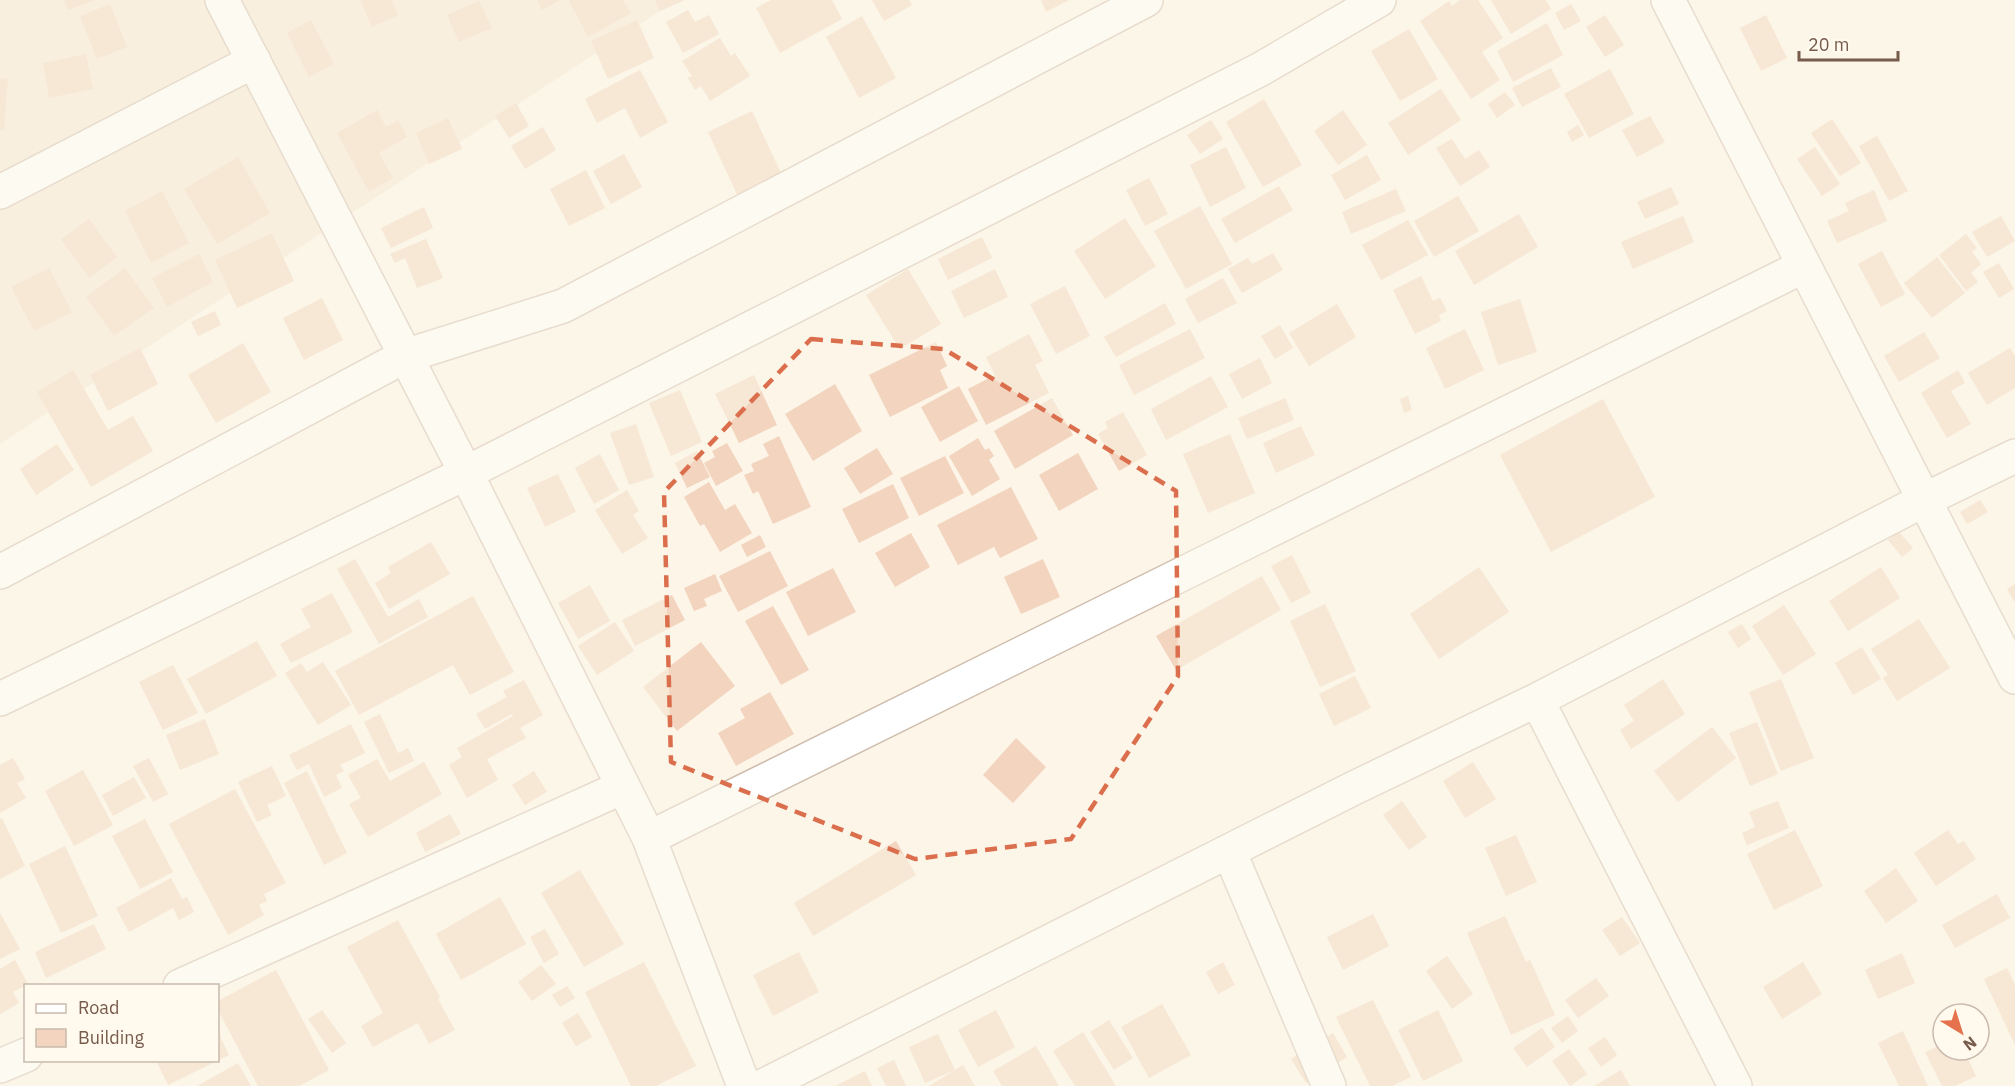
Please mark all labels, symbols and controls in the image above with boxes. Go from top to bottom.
scale bar [1799,24,1898,62]
text: 20 m [1808,33,1850,56]
legend [24,984,219,1062]
text: Road [78,996,119,1019]
north arrow [1931,1002,1991,1062]
text: Building [78,1026,145,1049]
text: N [1960,1032,1981,1055]

